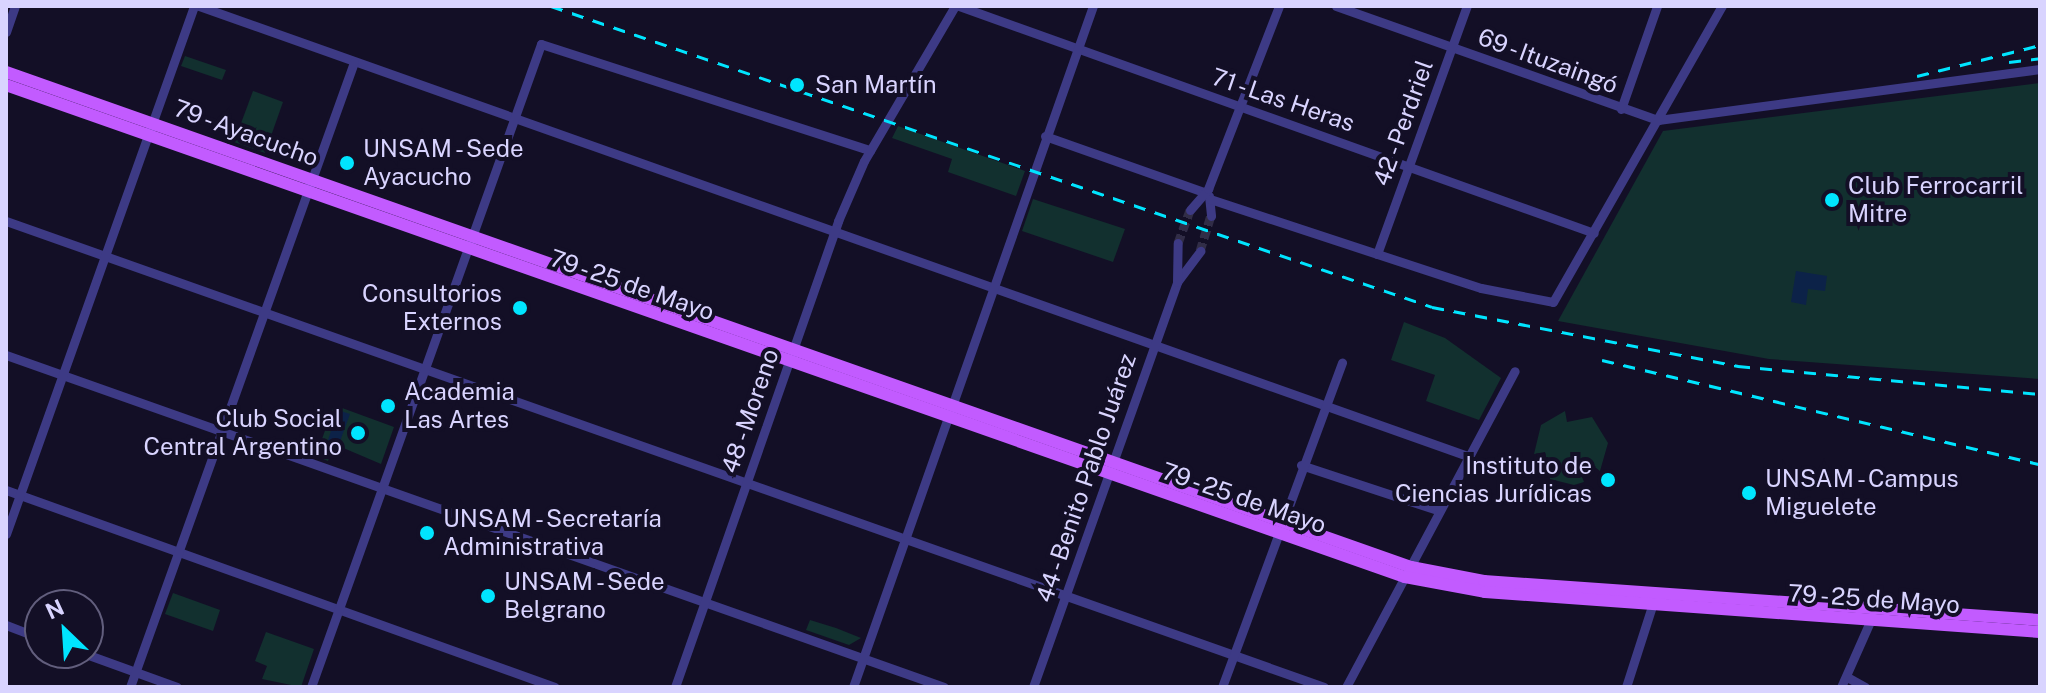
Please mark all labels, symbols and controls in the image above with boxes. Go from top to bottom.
street label: 69 - Ituzaingó [1471,21,1625,101]
street label: 42 - Perdriel [1366,53,1440,193]
street label: 71 - Las Heras [1205,61,1361,139]
place label: San Martín [815,71,937,99]
marker: San Martín [786,74,808,96]
street label: 79 - Ayacucho [167,92,325,174]
place label: UNSAM - Sede Ayacucho [363,135,530,191]
marker: UNSAM - Sede Ayacucho [338,154,356,172]
place label: Club Ferrocarril Mitre [1848,172,2024,228]
marker: Club Ferrocarril Mitre [1823,191,1841,209]
street label: 79 - 25 de Mayo [543,242,721,328]
place label: Consultorios Externos [362,280,502,336]
marker: Consultorios Externos [509,297,531,319]
street label: 48 - Moreno [714,342,786,480]
street label: 44 - Benito Pablo Juárez [1029,347,1143,609]
place label: Academia Las Artes [404,378,515,434]
marker: Academia Las Artes [379,397,397,415]
place label: Club Social Central Argentino [144,405,342,461]
marker: Club Social Central Argentino [349,424,367,442]
place label: Instituto de Ciencias Jurídicas [1395,452,1592,508]
street label: 79 - 25 de Mayo [1155,455,1333,541]
place label: UNSAM - Campus Miguelete [1765,465,1965,521]
marker: Instituto de Ciencias Jurídicas [1599,471,1617,489]
marker: UNSAM - Campus Miguelete [1740,484,1758,502]
place label: UNSAM - Secretaría Administrativa [443,505,668,561]
marker: UNSAM - Secretaría Administrativa [418,524,436,542]
place label: UNSAM - Sede Belgrano [504,568,671,624]
street label: 79 - 25 de Mayo [1784,578,1964,620]
marker: UNSAM - Sede Belgrano [479,587,497,605]
north arrow [24,589,104,669]
text: N [41,594,68,624]

